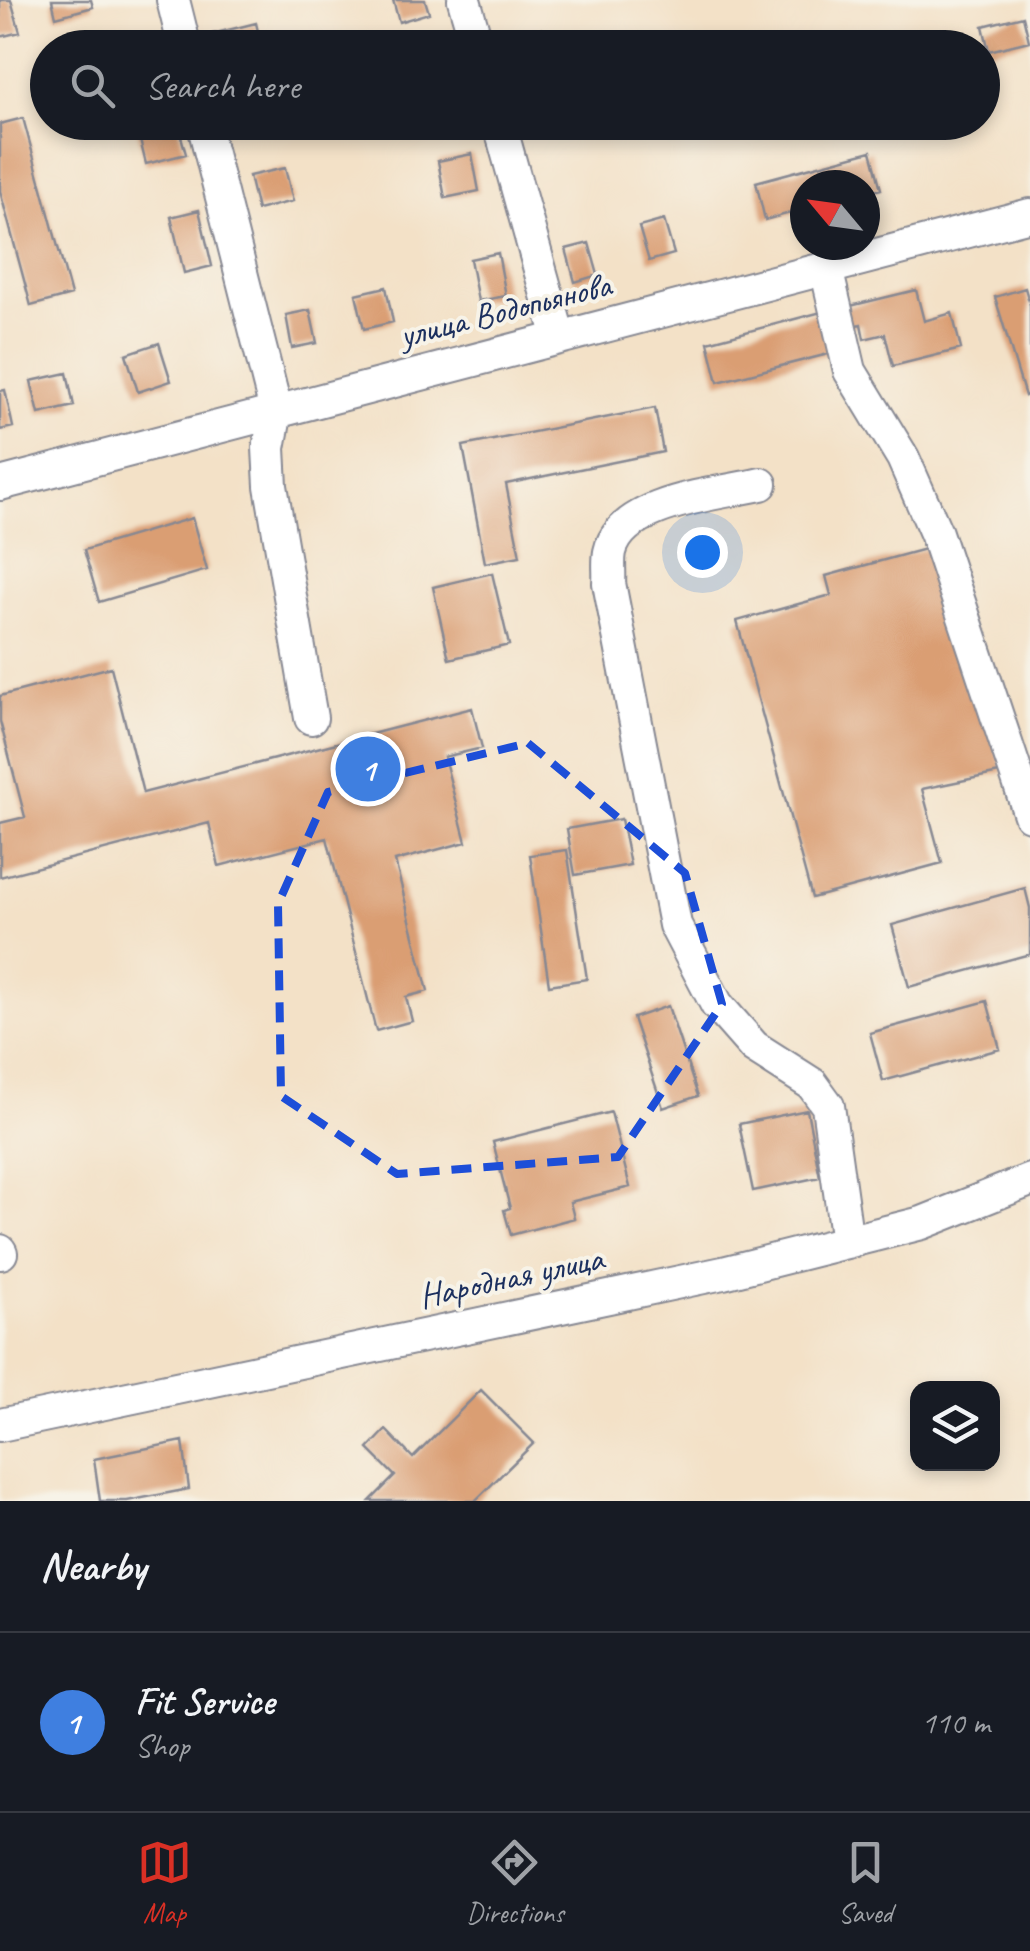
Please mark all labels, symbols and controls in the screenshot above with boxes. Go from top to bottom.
search box [30,30,1000,140]
icon: search [65,58,120,113]
text: Search here [145,62,300,109]
north arrow [790,170,880,260]
street label: улица Водопьянова [393,262,617,358]
your location [677,527,728,578]
pin: 1 [336,732,400,806]
street label: Народная улица [415,1235,610,1318]
map controls [910,1381,1000,1471]
button: layers [910,1381,1000,1471]
text: Nearby [40,1540,146,1593]
text: Fit Service [135,1678,274,1725]
text: 1 [65,1702,80,1743]
text: 110 m [921,1702,990,1743]
text: Shop [135,1725,189,1766]
tab: Map [137,1835,192,1930]
tab: Directions [466,1835,564,1930]
tab: Saved [838,1835,893,1930]

